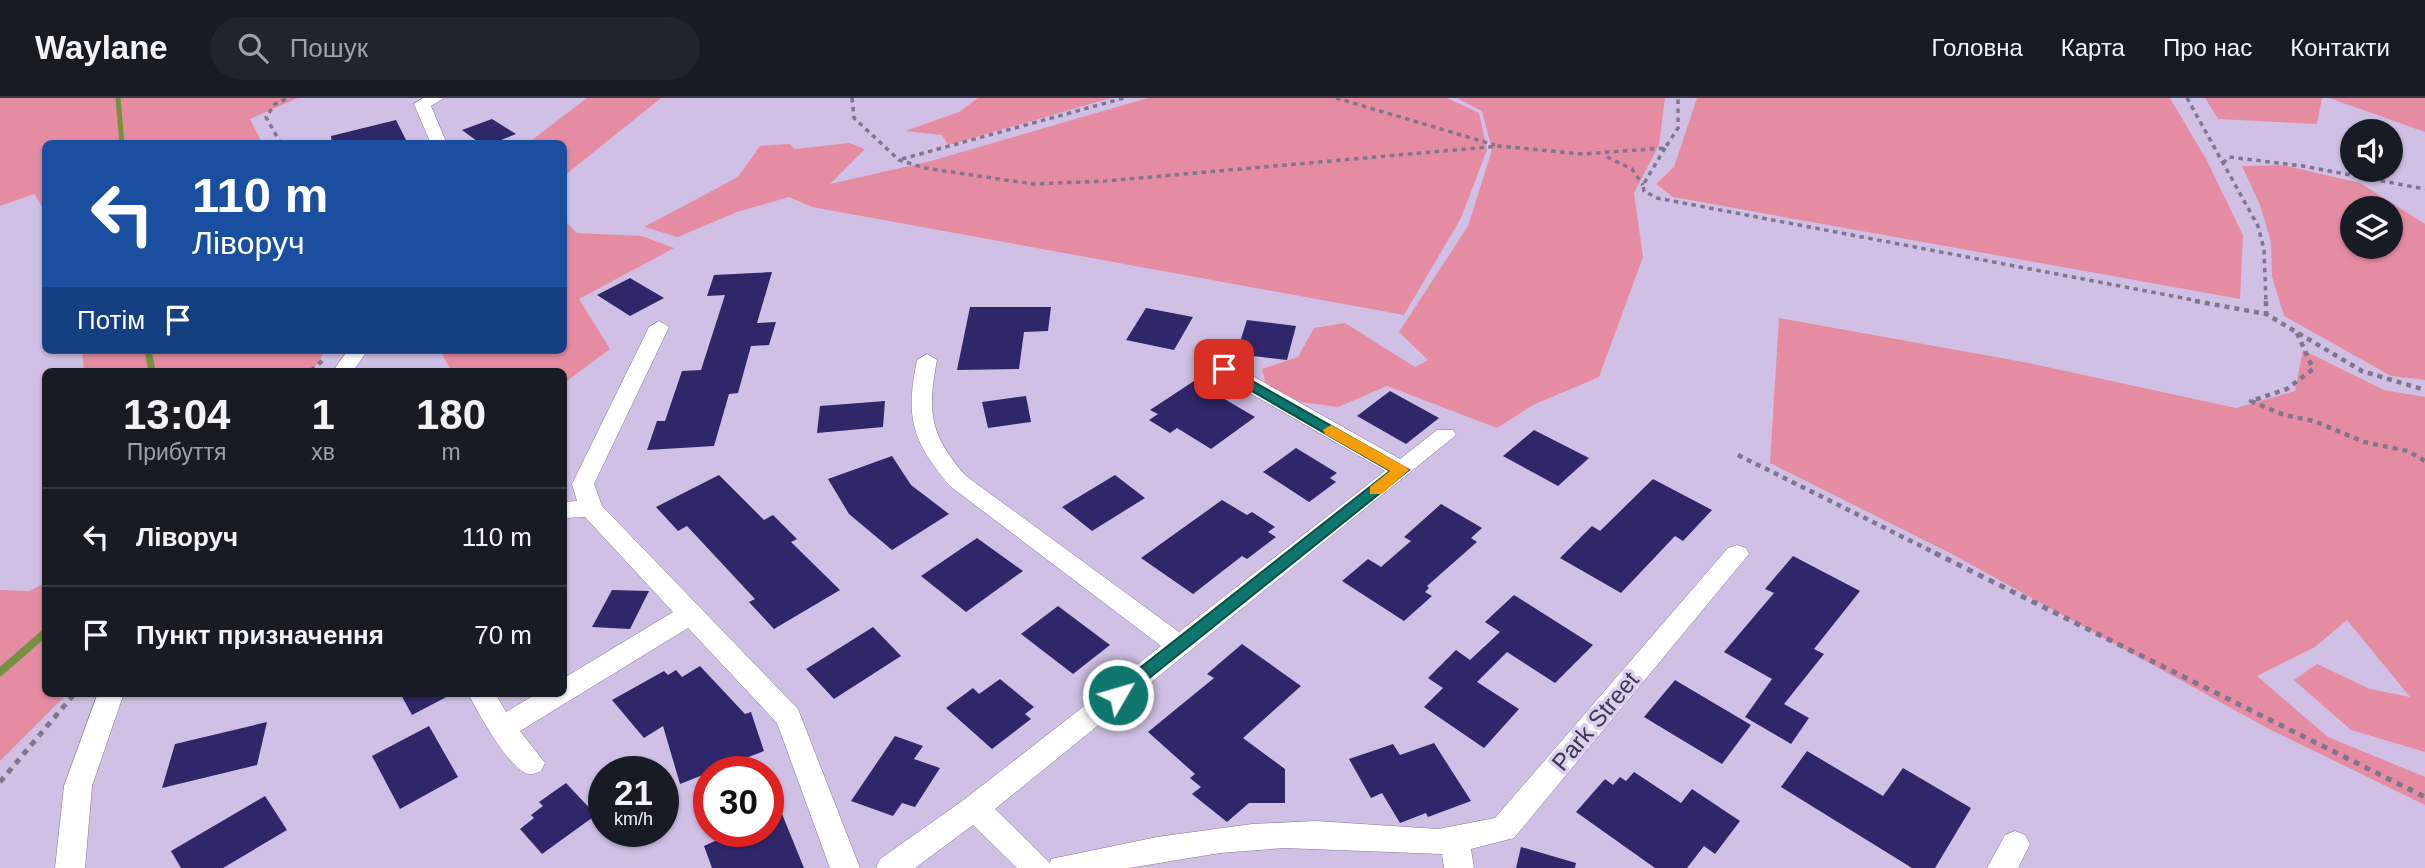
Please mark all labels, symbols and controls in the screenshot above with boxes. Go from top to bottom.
search box [210,17,700,80]
text: Waylane [35,29,168,66]
icon: search [234,29,272,67]
text: Пошук [290,33,368,63]
text: Головна [1932,34,2023,61]
text: Карта [2061,34,2125,61]
text: Про нас [2163,34,2252,61]
text: Контакти [2290,34,2390,61]
map controls [2340,119,2403,259]
button: sound [2340,119,2403,182]
icon: left [77,168,168,259]
text: 110 m [192,168,328,222]
button: layers [2340,196,2403,259]
text: Ліворуч [192,225,305,261]
icon: arrive [159,301,197,339]
text: Потім [77,305,145,335]
pin [1194,339,1254,399]
icon: arrive [1205,350,1243,388]
text: 13:04 [123,391,230,438]
text: 1 [311,391,335,438]
text: 180 [416,391,486,438]
text: Прибуття [127,439,227,465]
text: хв [311,439,335,465]
text: m [441,439,461,465]
icon: left [77,518,115,556]
text: Ліворуч [136,522,238,552]
text: 110 m [462,522,532,552]
icon: arrive [77,616,115,654]
text: Пункт призначення [136,620,384,650]
text: 70 m [474,620,532,650]
position arrow [1081,658,1155,732]
street label: Park Street [1546,666,1644,776]
speed limit sign: 30 [693,756,784,847]
text: 21 [614,773,653,812]
text: km/h [614,809,653,829]

